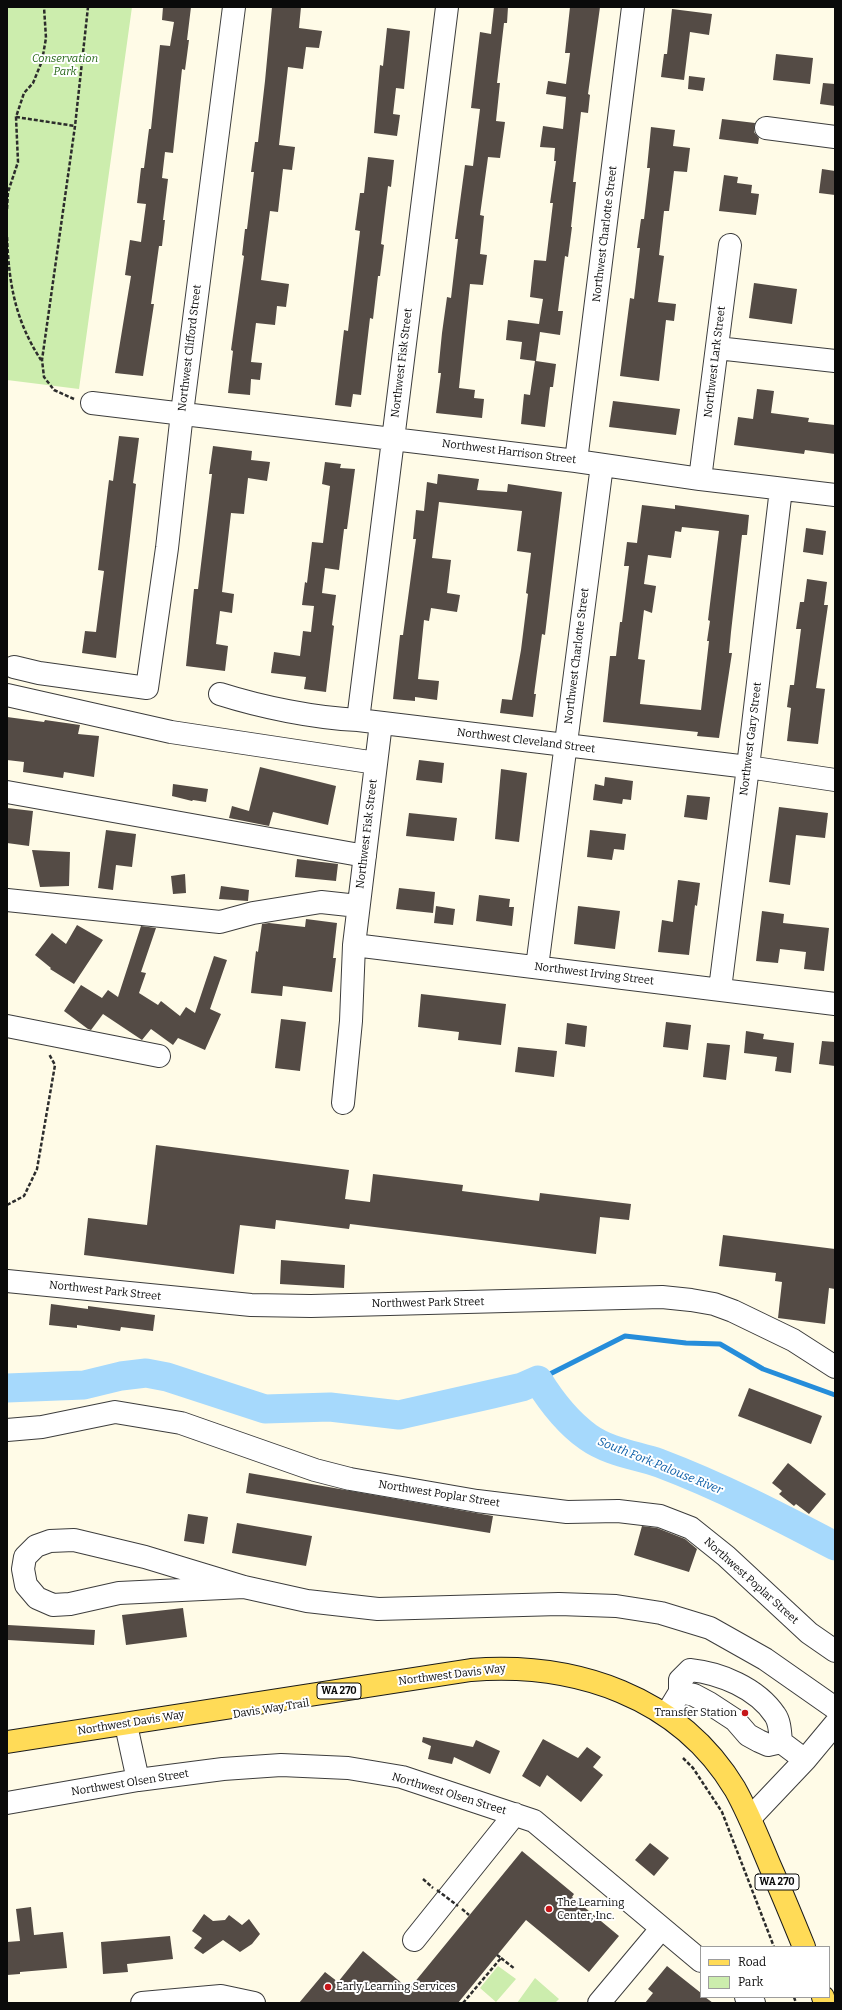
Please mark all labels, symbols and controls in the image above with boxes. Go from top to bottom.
park label: Conservation Park [32,52,98,78]
street label: Northwest Charlotte Street [590,165,620,303]
street label: Northwest Clifford Street [176,284,204,412]
street label: Northwest Lark Street [702,305,728,419]
street label: Northwest Fisk Street [389,307,415,419]
street label: Northwest Harrison Street [441,437,577,467]
street label: Northwest Charlotte Street [562,587,592,725]
street label: Northwest Gary Street [737,681,765,797]
street label: Northwest Cleveland Street [456,726,596,756]
street label: Northwest Fisk Street [354,778,380,890]
street label: Northwest Irving Street [533,960,655,988]
street label: Northwest Park Street [48,1279,162,1303]
street label: Northwest Park Street [372,1295,484,1311]
water label: South Fork Palouse River [596,1434,724,1498]
street label: Northwest Poplar Street [377,1478,501,1510]
street label: Northwest Poplar Street [701,1535,801,1627]
street label: Northwest Davis Way [398,1662,506,1688]
road number: WA 270 [317,1683,361,1699]
street label: Davis Way Trail [232,1696,310,1722]
place label: Transfer Station [654,1706,737,1720]
street label: Northwest Davis Way [77,1708,185,1738]
marker: Transfer Station [740,1708,750,1718]
street label: Northwest Olsen Street [70,1767,190,1799]
street label: Northwest Olsen Street [390,1770,508,1818]
road number: WA 270 [755,1874,799,1890]
place label: The Learning Center, Inc. [557,1896,624,1922]
marker: The Learning Center, Inc. [544,1904,554,1914]
legend [700,1946,830,1998]
text: Road [738,1955,766,1969]
text: Park [738,1975,763,1989]
place label: Early Learning Services [336,1980,456,1994]
marker: Early Learning Services [323,1982,333,1992]

